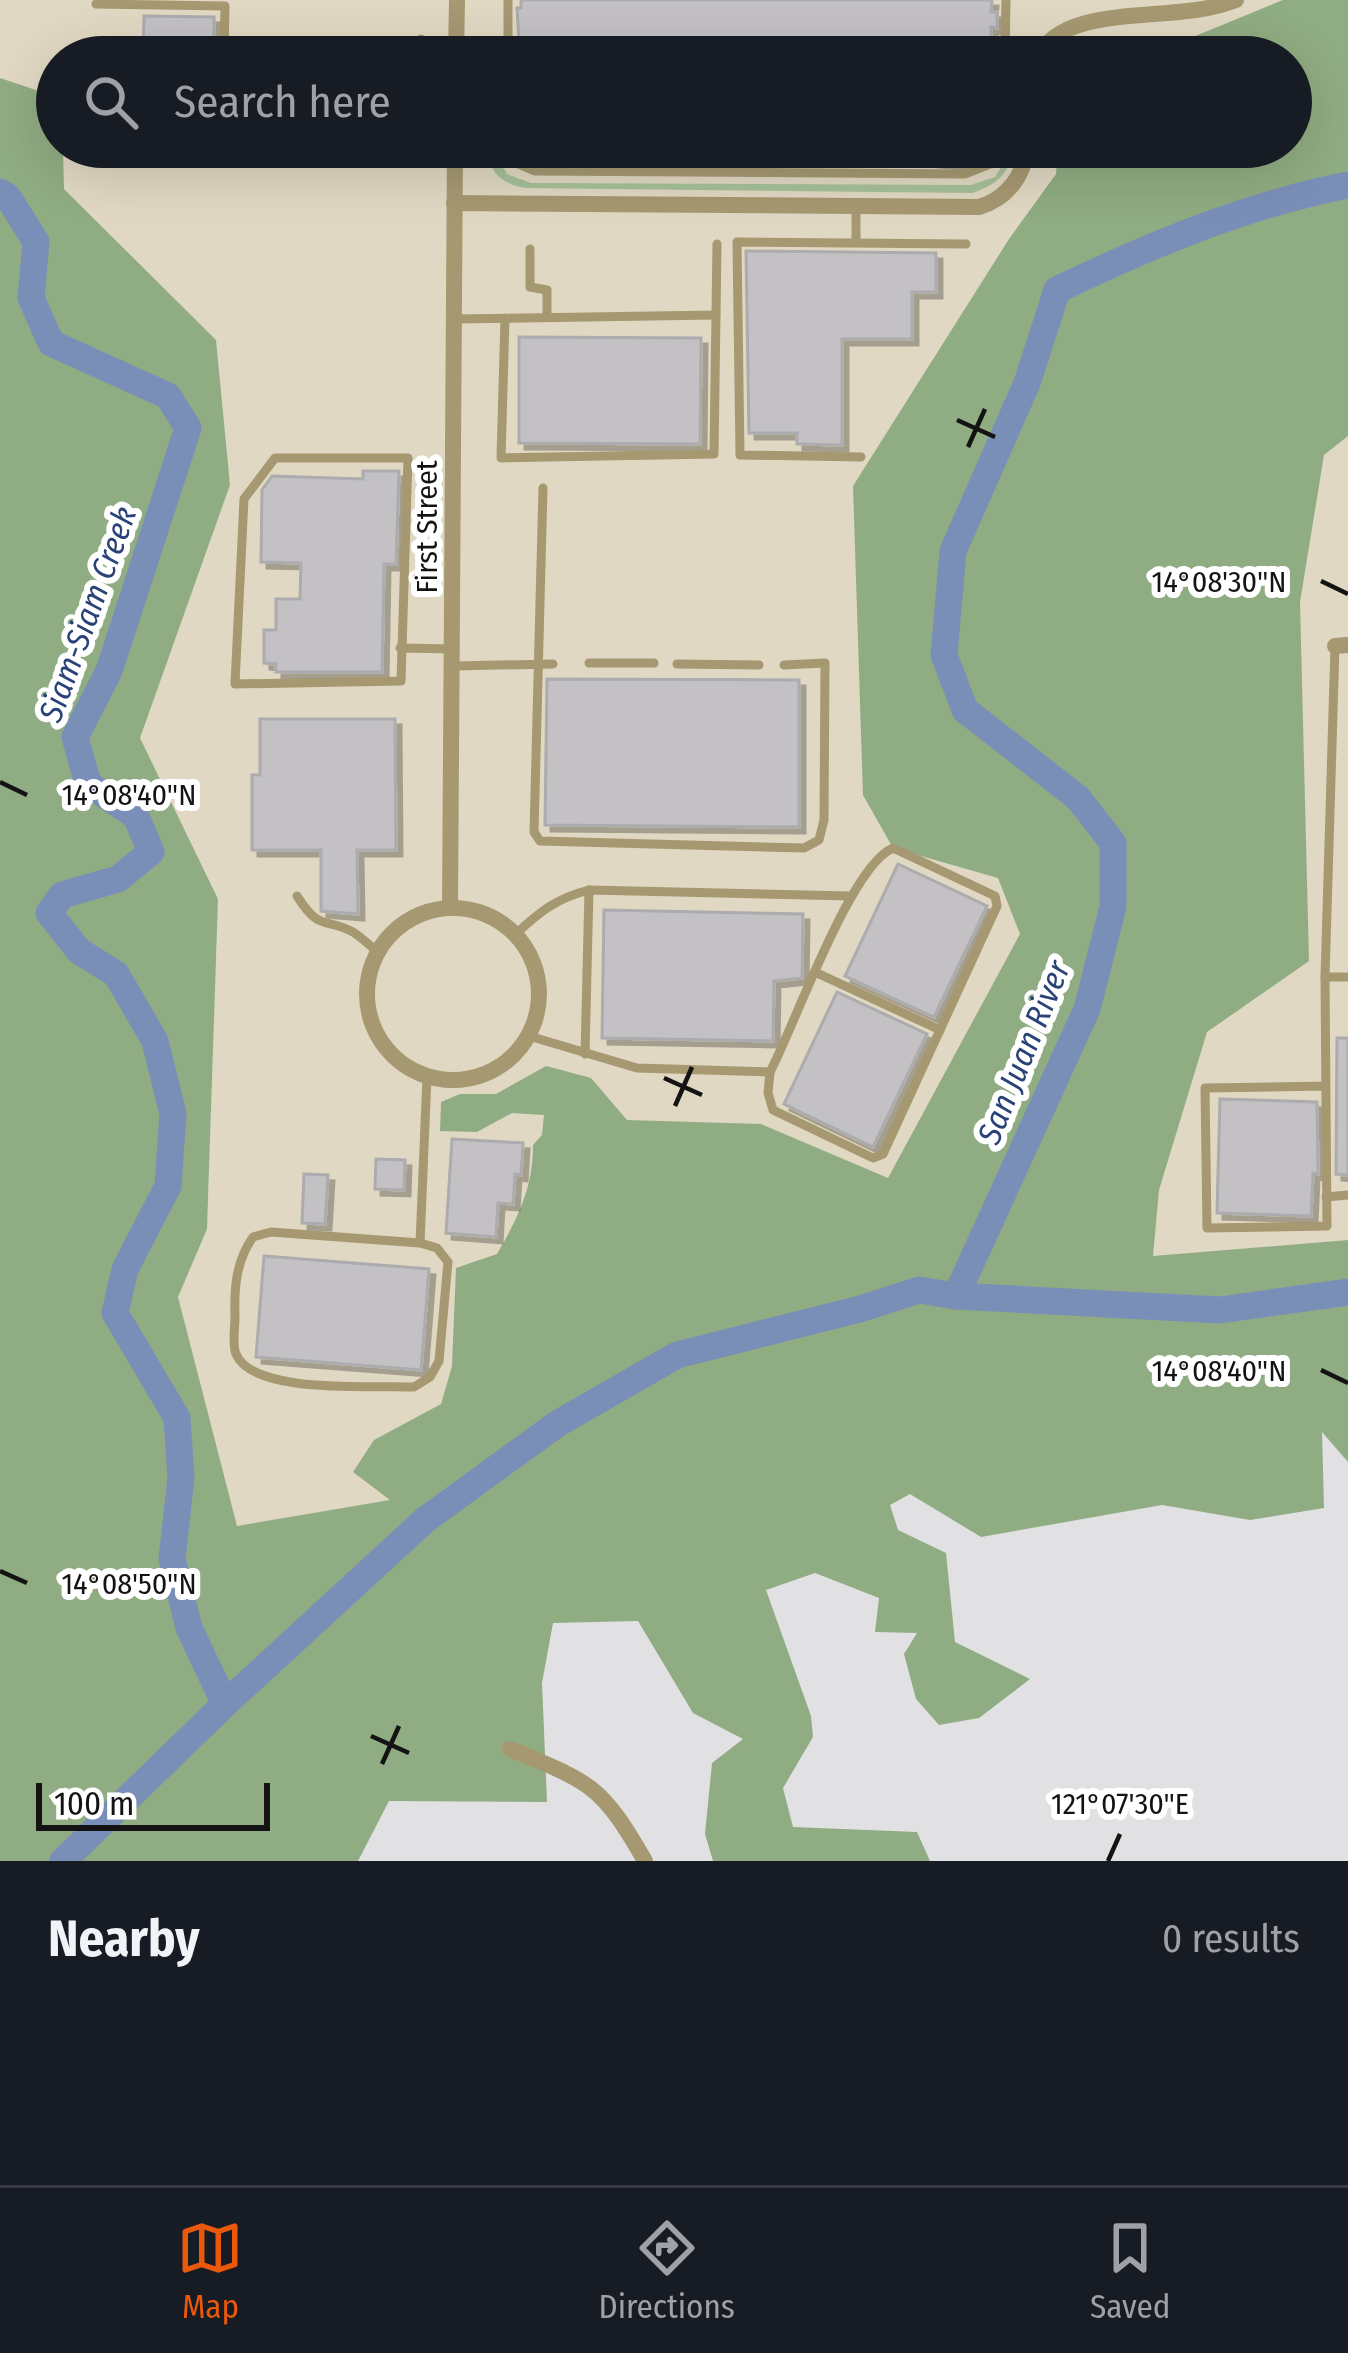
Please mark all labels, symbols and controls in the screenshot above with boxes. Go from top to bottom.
search box [36,36,1312,168]
icon: search [78,69,144,135]
text: Search here [174,75,391,129]
street label: First Street [409,460,445,594]
water label: Siam-Siam Creek [30,501,145,728]
text: 14°08'30"N [1152,564,1286,600]
text: 14°08'40"N [62,777,196,813]
water label: San Juan River [969,953,1079,1151]
text: 14°08'40"N [1152,1353,1286,1389]
text: 14°08'50"N [61,1566,197,1602]
scale bar [36,1777,270,1830]
text: 100 m [54,1784,134,1824]
text: 121°07'30"E [1051,1786,1189,1822]
text: Nearby [48,1908,200,1970]
text: 0 results [1162,1916,1300,1962]
tab: Map [177,2215,243,2327]
tab: Directions [598,2215,735,2327]
tab: Saved [1090,2215,1170,2327]

